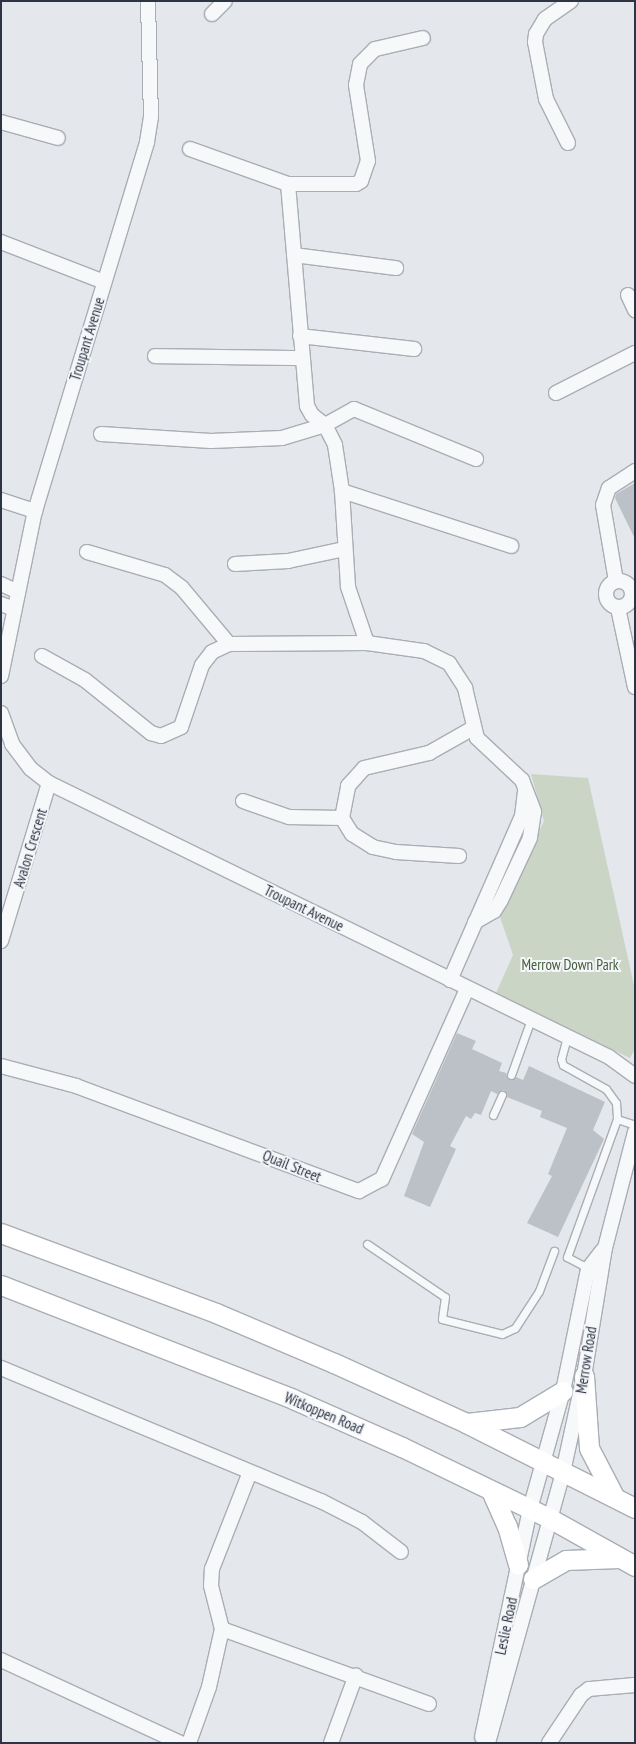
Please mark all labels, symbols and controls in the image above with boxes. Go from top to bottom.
street label: Troupant Avenue [66,295,108,383]
street label: Avalon Crescent [9,806,51,890]
street label: Troupant Avenue [261,881,347,935]
park label: Merrow Down Park [521,956,619,974]
street label: Quail Street [260,1146,324,1186]
street label: Merrow Road [572,1325,600,1395]
street label: Witkoppen Road [282,1388,366,1438]
street label: Leslie Road [491,1595,521,1657]

